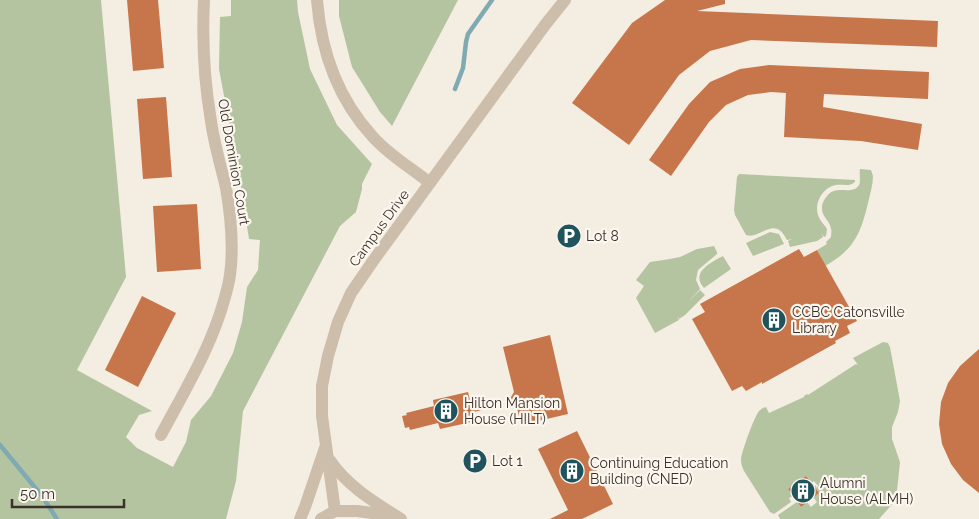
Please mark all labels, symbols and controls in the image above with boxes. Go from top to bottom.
street label: Old Dominion Court [215,98,253,227]
street label: Campus Drive [346,187,412,269]
parking icon: Lot 8 [556,223,582,249]
place label: Lot 8 [586,228,619,244]
place label: CCBC Catonsville Library [792,304,905,336]
building icon: CCBC Catonsville Library [761,307,787,333]
place label: Hilton Mansion House (HILT) [464,395,560,427]
building icon: Hilton Mansion House (HILT) [433,398,459,424]
parking icon: Lot 1 [462,448,488,474]
place label: Lot 1 [492,453,522,469]
place label: Continuing Education Building (CNED) [590,455,729,487]
building icon: Continuing Education Building (CNED) [559,458,585,484]
place label: Alumni House (ALMH) [820,475,913,507]
scale bar [12,476,125,508]
building icon: Alumni House (ALMH) [790,478,816,504]
text: 50 m [20,485,55,503]

